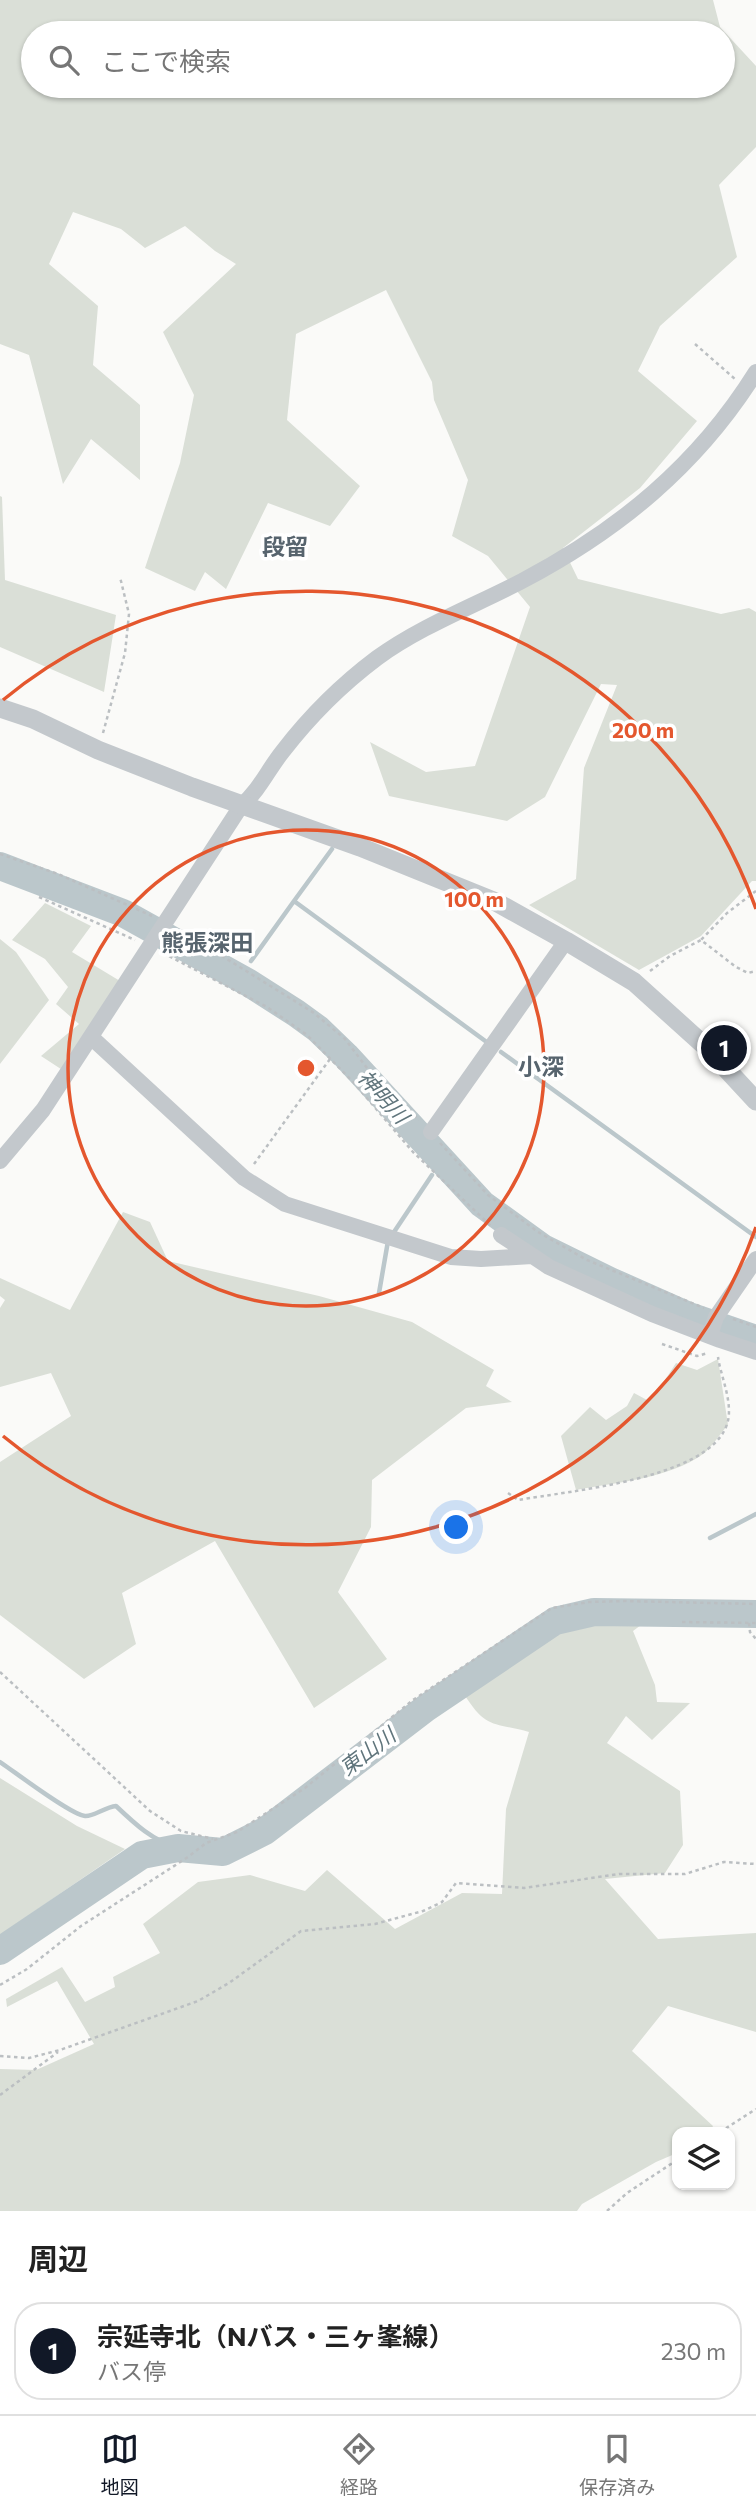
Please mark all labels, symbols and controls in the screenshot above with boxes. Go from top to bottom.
search box [21,21,735,98]
icon: search [45,41,83,79]
text: ここで検索 [101,45,231,76]
district label: 段留 [262,532,308,560]
text: 200 m [612,717,674,742]
text: 100 m [444,886,504,911]
district label: 熊張深田 [161,928,253,956]
pin: 1 [701,1022,747,1074]
district label: 小深 [518,1052,564,1080]
centre of rings [294,1056,318,1080]
water label: 神明川 [354,1064,416,1129]
your location [439,1510,473,1544]
water label: 東山川 [334,1721,401,1780]
map controls [672,2127,735,2190]
button: layers [672,2127,735,2190]
text: 周辺 [28,2239,88,2276]
text: 宗延寺北（Nバス・三ヶ峯線） [97,2320,455,2351]
text: 1 [48,2337,58,2365]
text: 230 m [661,2337,726,2365]
text: バス停 [97,2357,166,2385]
tab: 地図 [101,2430,139,2499]
tab: 経路 [340,2430,378,2499]
tab: 保存済み [579,2430,655,2499]

